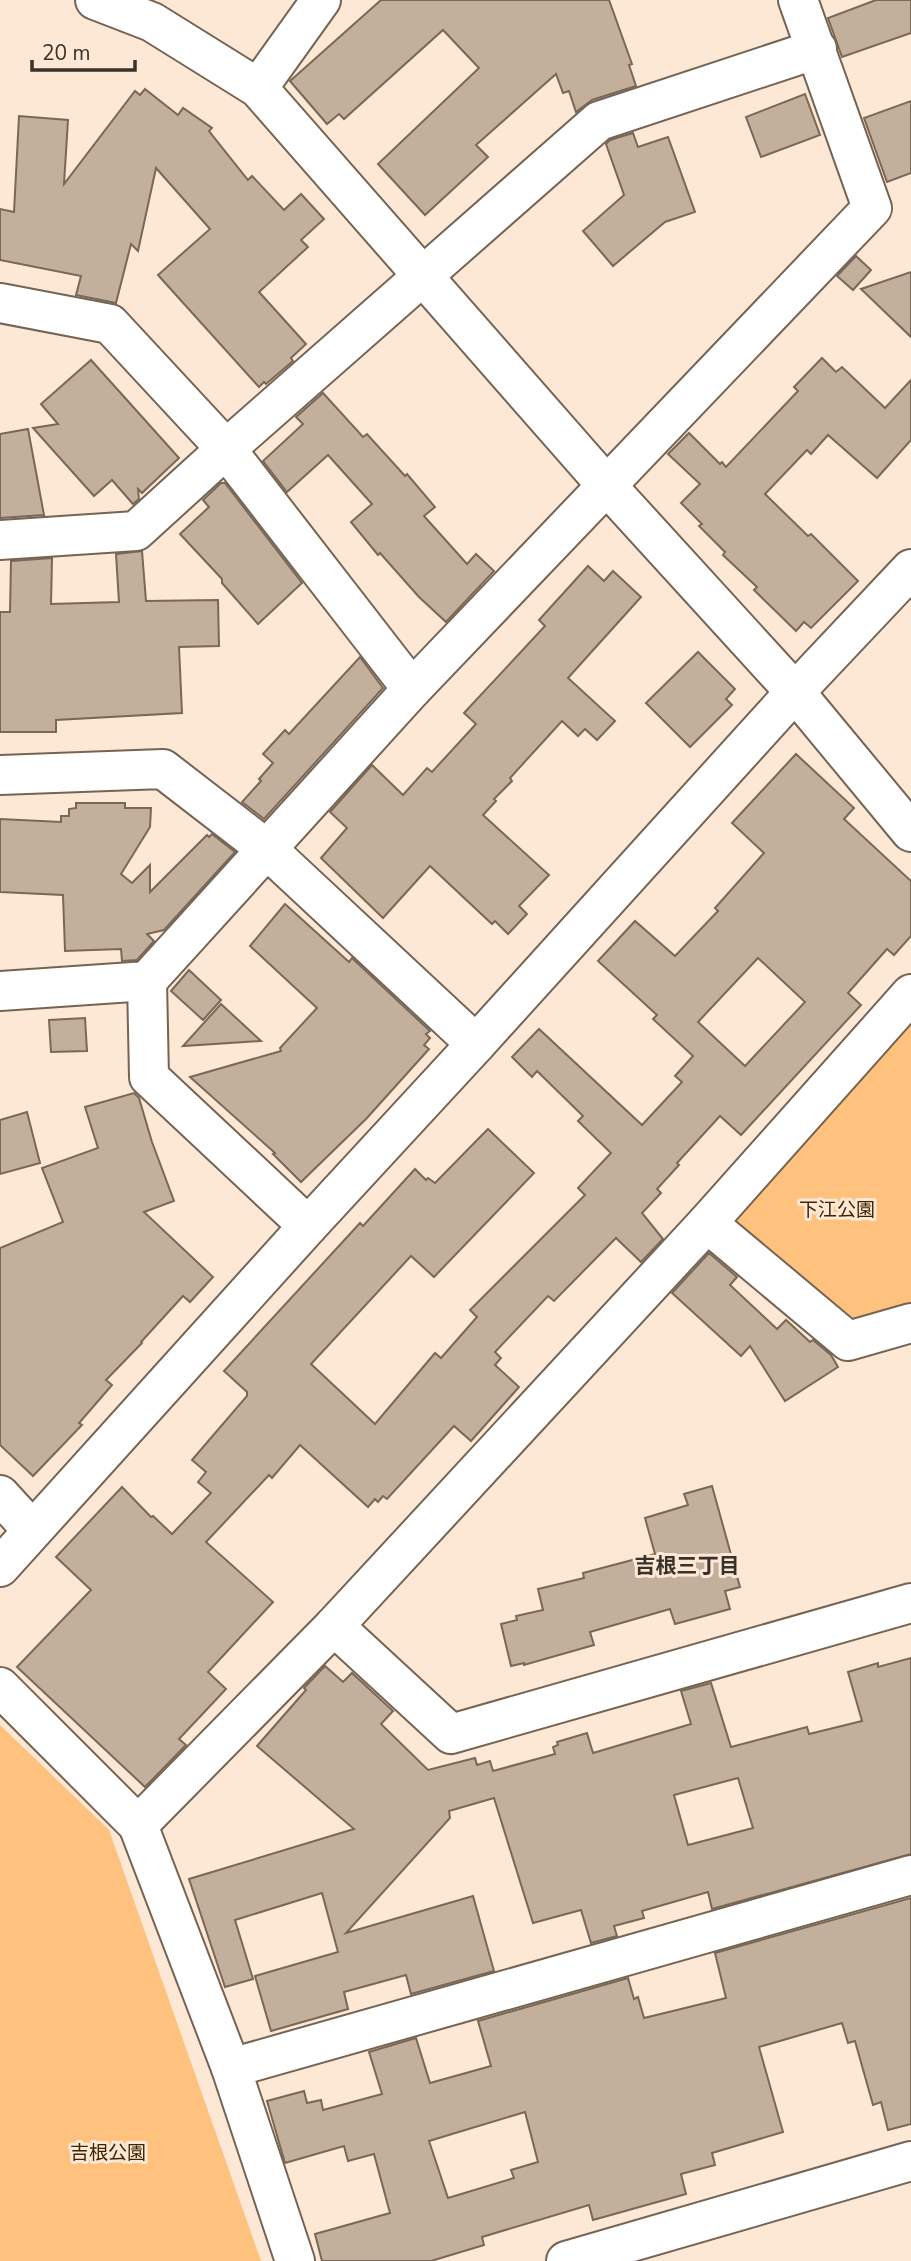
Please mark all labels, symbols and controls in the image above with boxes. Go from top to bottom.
scale bar [32,28,135,72]
text: 20 m [42,39,91,67]
park label: 下江公園 [799,1197,875,1223]
district label: 吉根三丁目 [635,1552,740,1580]
park label: 吉根公園 [70,2140,146,2166]

